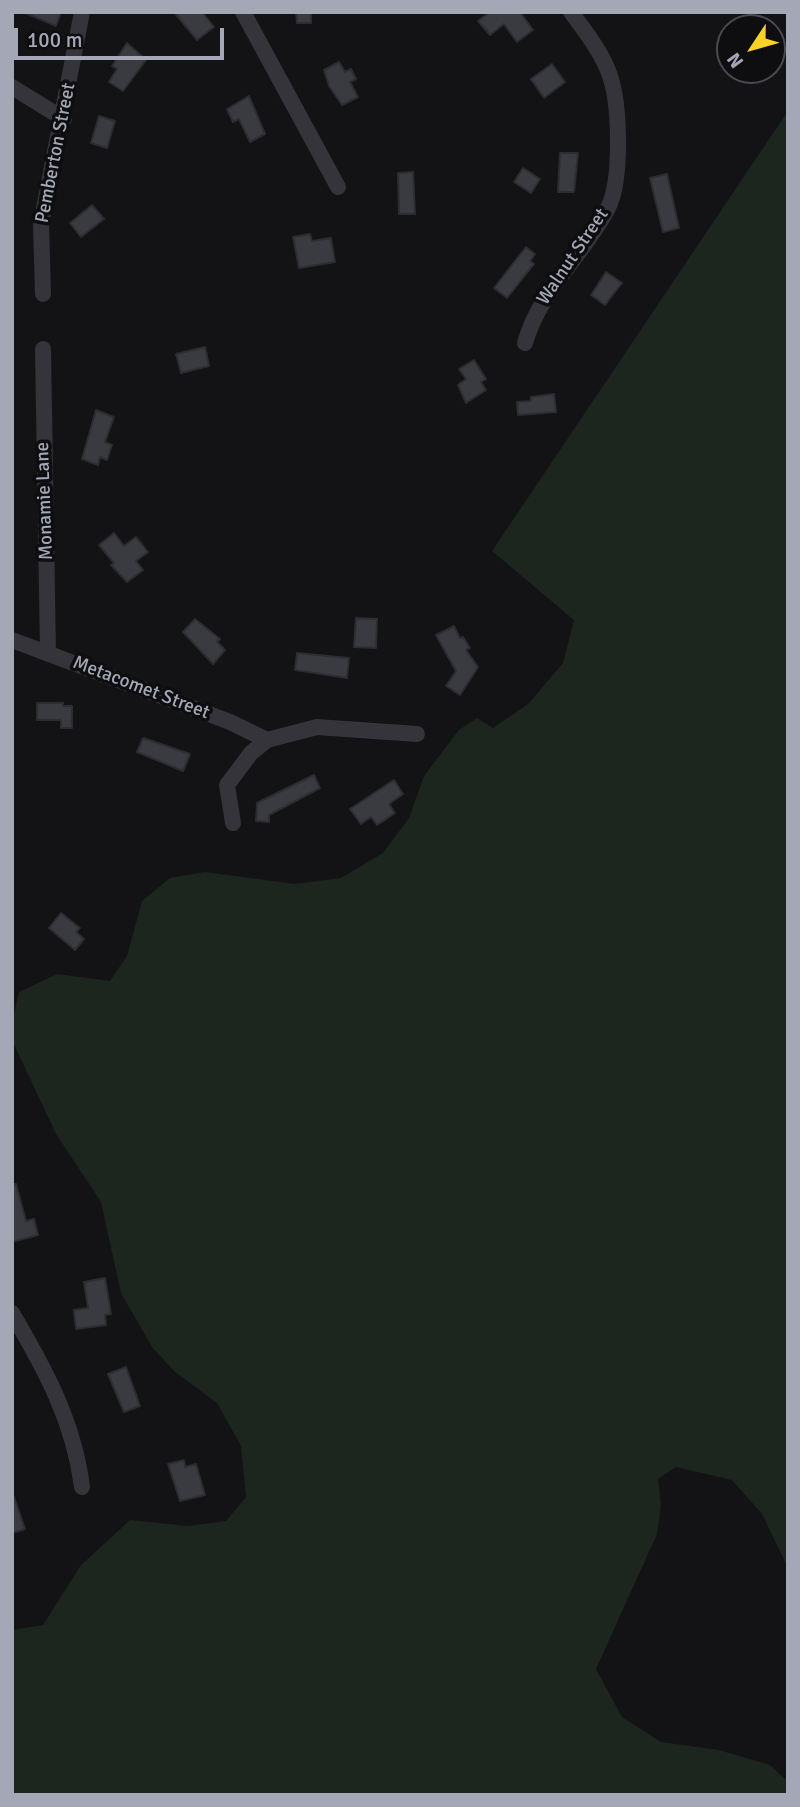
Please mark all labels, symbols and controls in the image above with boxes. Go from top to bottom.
scale bar [18,14,228,58]
north arrow [716,14,786,84]
text: 100 m [27,27,82,53]
text: N [722,48,749,73]
street label: Pemberton Street [31,81,81,225]
street label: Walnut Street [532,204,614,310]
street label: Monamie Lane [32,441,58,561]
street label: Metacomet Street [69,651,213,725]

